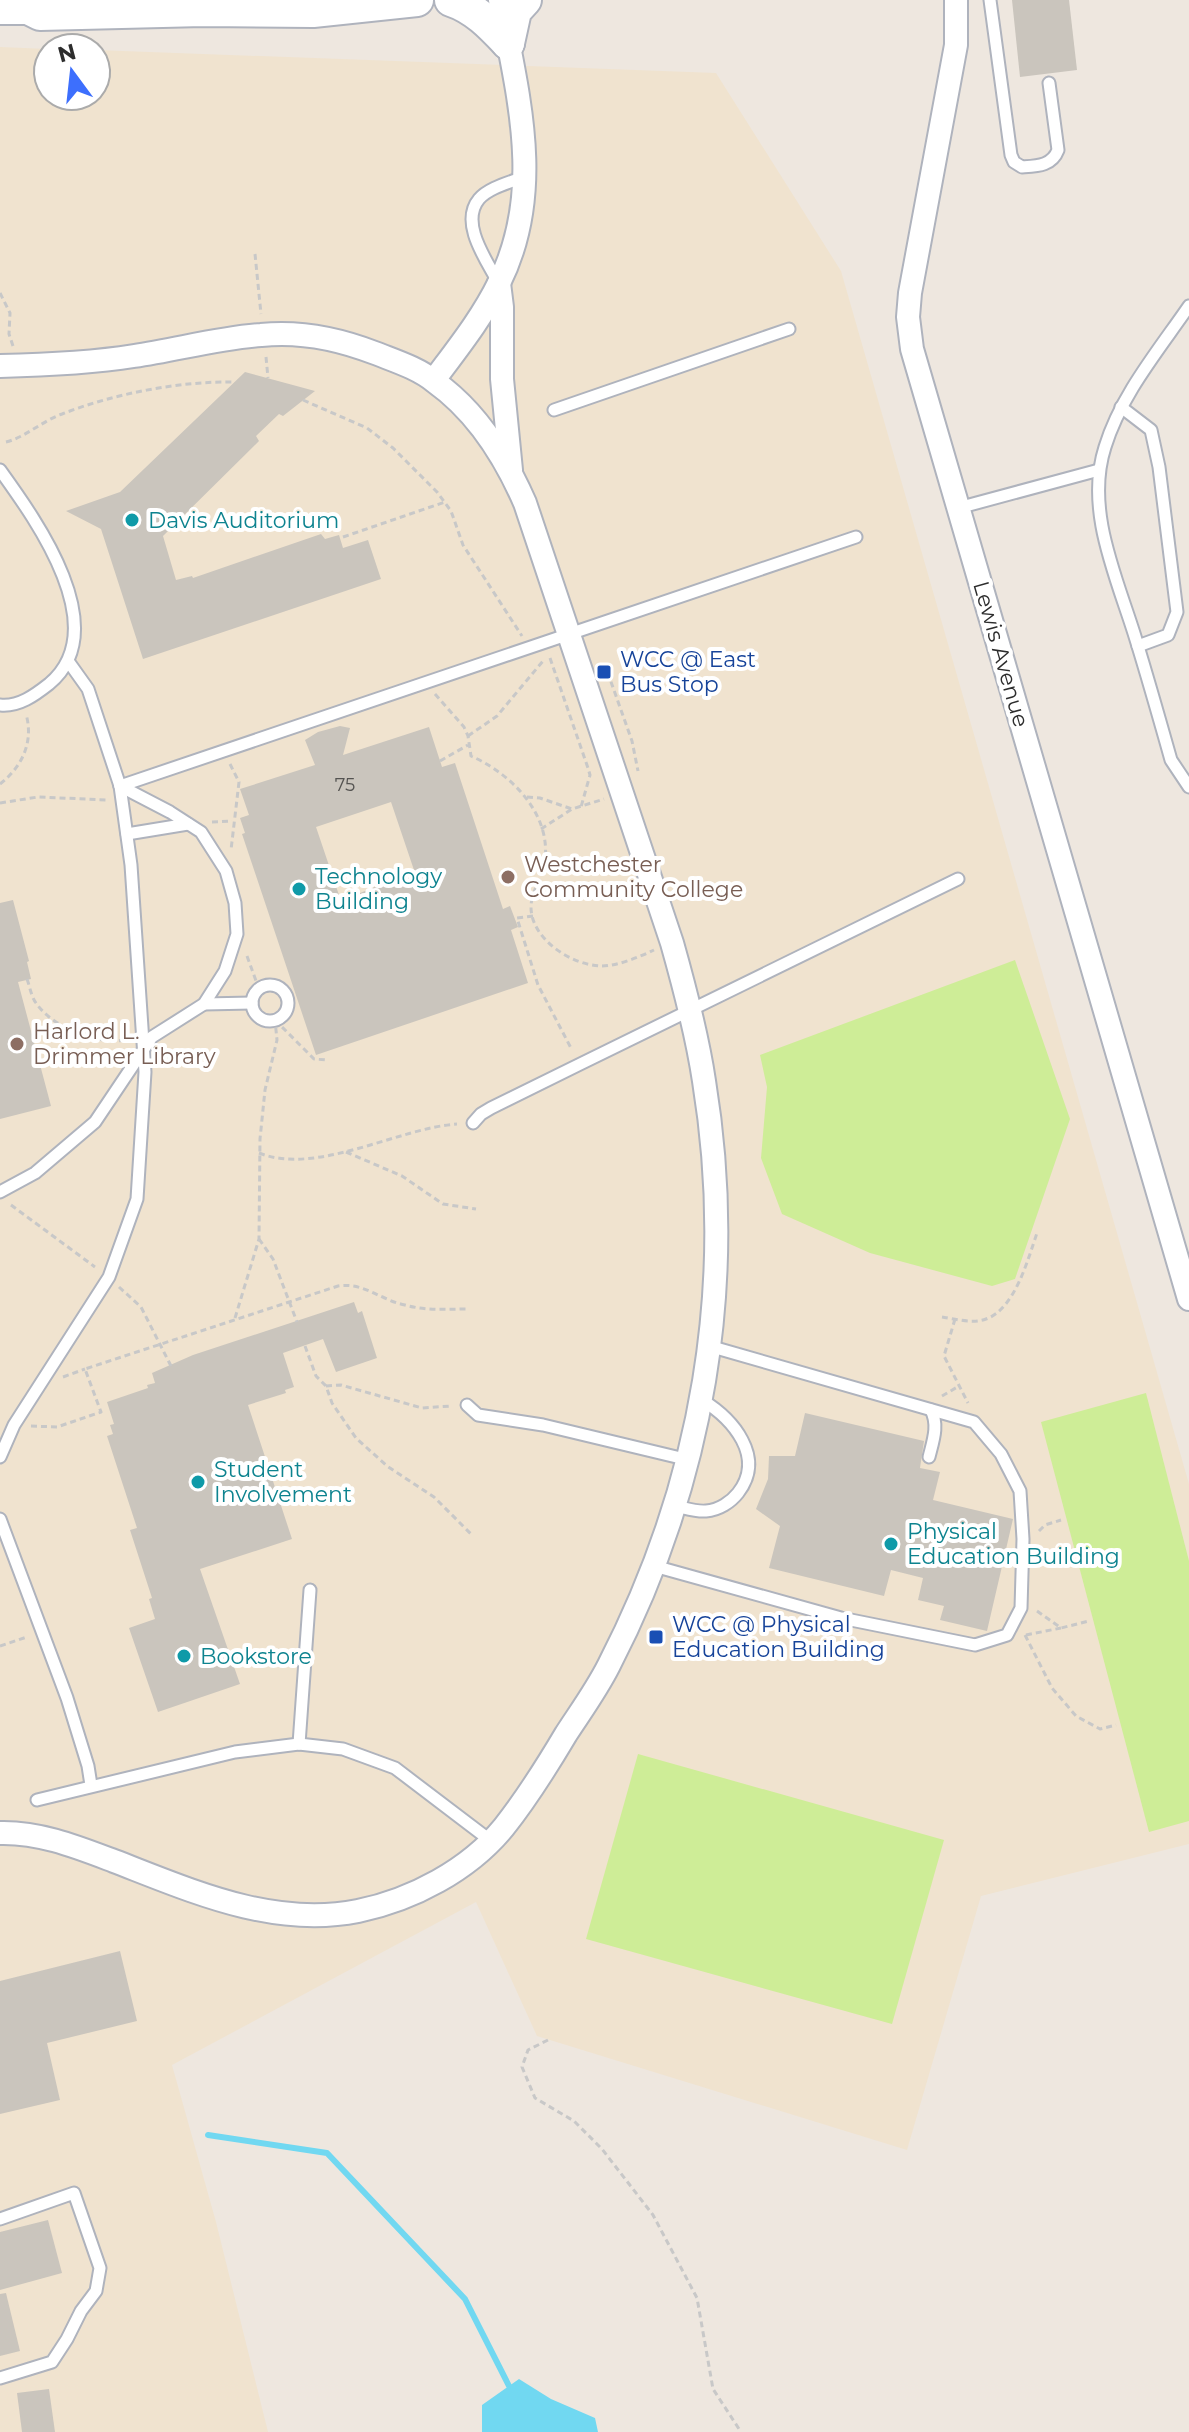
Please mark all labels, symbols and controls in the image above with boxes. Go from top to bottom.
north arrow [32,32,112,112]
text: N [55,38,79,69]
place label: Davis Auditorium [148,507,339,534]
marker: Davis Auditorium [123,511,141,529]
street label: Lewis Avenue [967,578,1035,730]
place label: WCC @ East Bus Stop [620,646,756,698]
marker: WCC @ East Bus Stop [595,663,613,681]
house number: 75 [335,774,355,796]
place label: Westchester Community College [524,851,743,903]
place label: Technology Building [315,863,442,915]
marker: Westchester Community College [499,868,517,886]
marker: Technology Building [290,880,308,898]
place label: Harlord L. Drimmer Library [33,1018,216,1070]
marker: Harlord L. Drimmer Library [8,1035,26,1053]
place label: Student Involvement [214,1456,352,1508]
marker: Student Involvement [189,1473,207,1491]
place label: Physical Education Building [907,1518,1120,1570]
marker: Physical Education Building [882,1535,900,1553]
place label: WCC @ Physical Education Building [672,1611,885,1663]
marker: WCC @ Physical Education Building [647,1628,665,1646]
place label: Bookstore [200,1643,312,1670]
marker: Bookstore [175,1647,193,1665]

